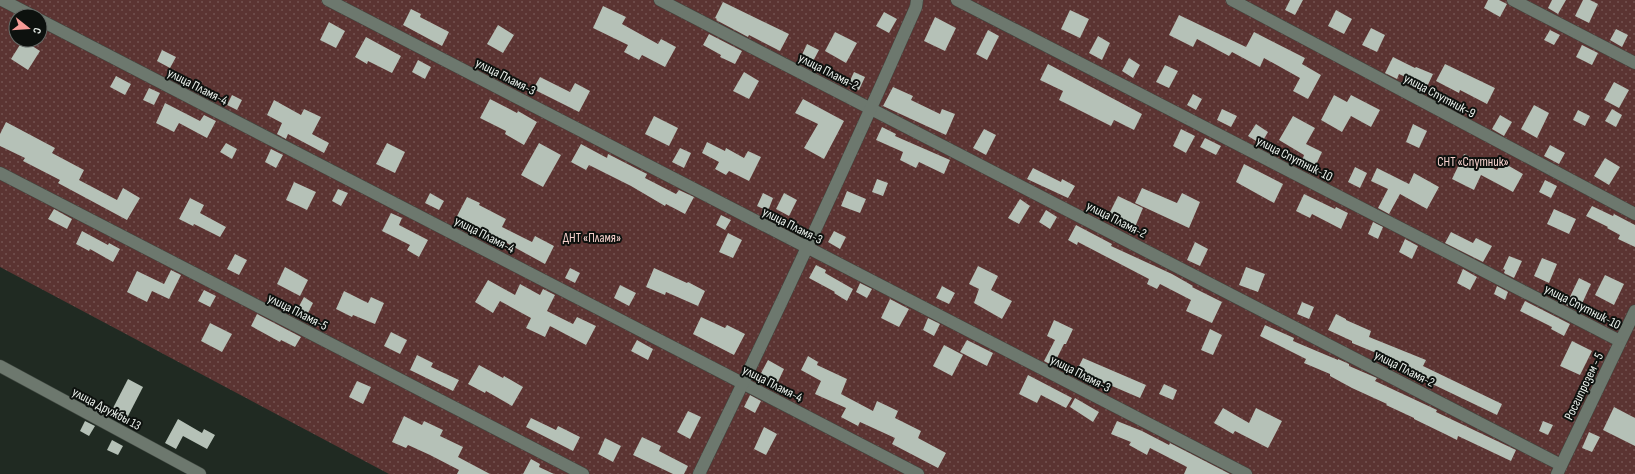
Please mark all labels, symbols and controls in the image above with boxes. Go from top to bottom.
north arrow [8,8,48,48]
text: С [30,26,44,36]
street label: улица Пламя-2 [796,50,861,94]
street label: улица Пламя-3 [473,55,538,99]
street label: улица Пламя-4 [165,65,231,109]
street label: улица Спутник-9 [1401,70,1478,122]
street label: улица Спутник-10 [1254,133,1336,185]
park label: СНТ «Спутник» [1437,154,1509,170]
street label: улица Пламя-2 [1084,198,1149,242]
street label: улица Пламя-3 [760,204,825,248]
street label: улица Пламя-4 [452,213,518,257]
park label: ДНТ «Пламя» [563,230,621,246]
street label: улица Спутник-10 [1542,281,1624,333]
street label: улица Пламя-5 [265,290,330,334]
street label: улица Пламя-2 [1372,347,1437,391]
street label: Росгипрозем - 5 [1561,350,1607,423]
street label: улица Пламя-3 [1048,352,1113,396]
street label: улица Пламя-4 [740,362,806,406]
street label: улица Дружбы 13 [69,384,144,434]

